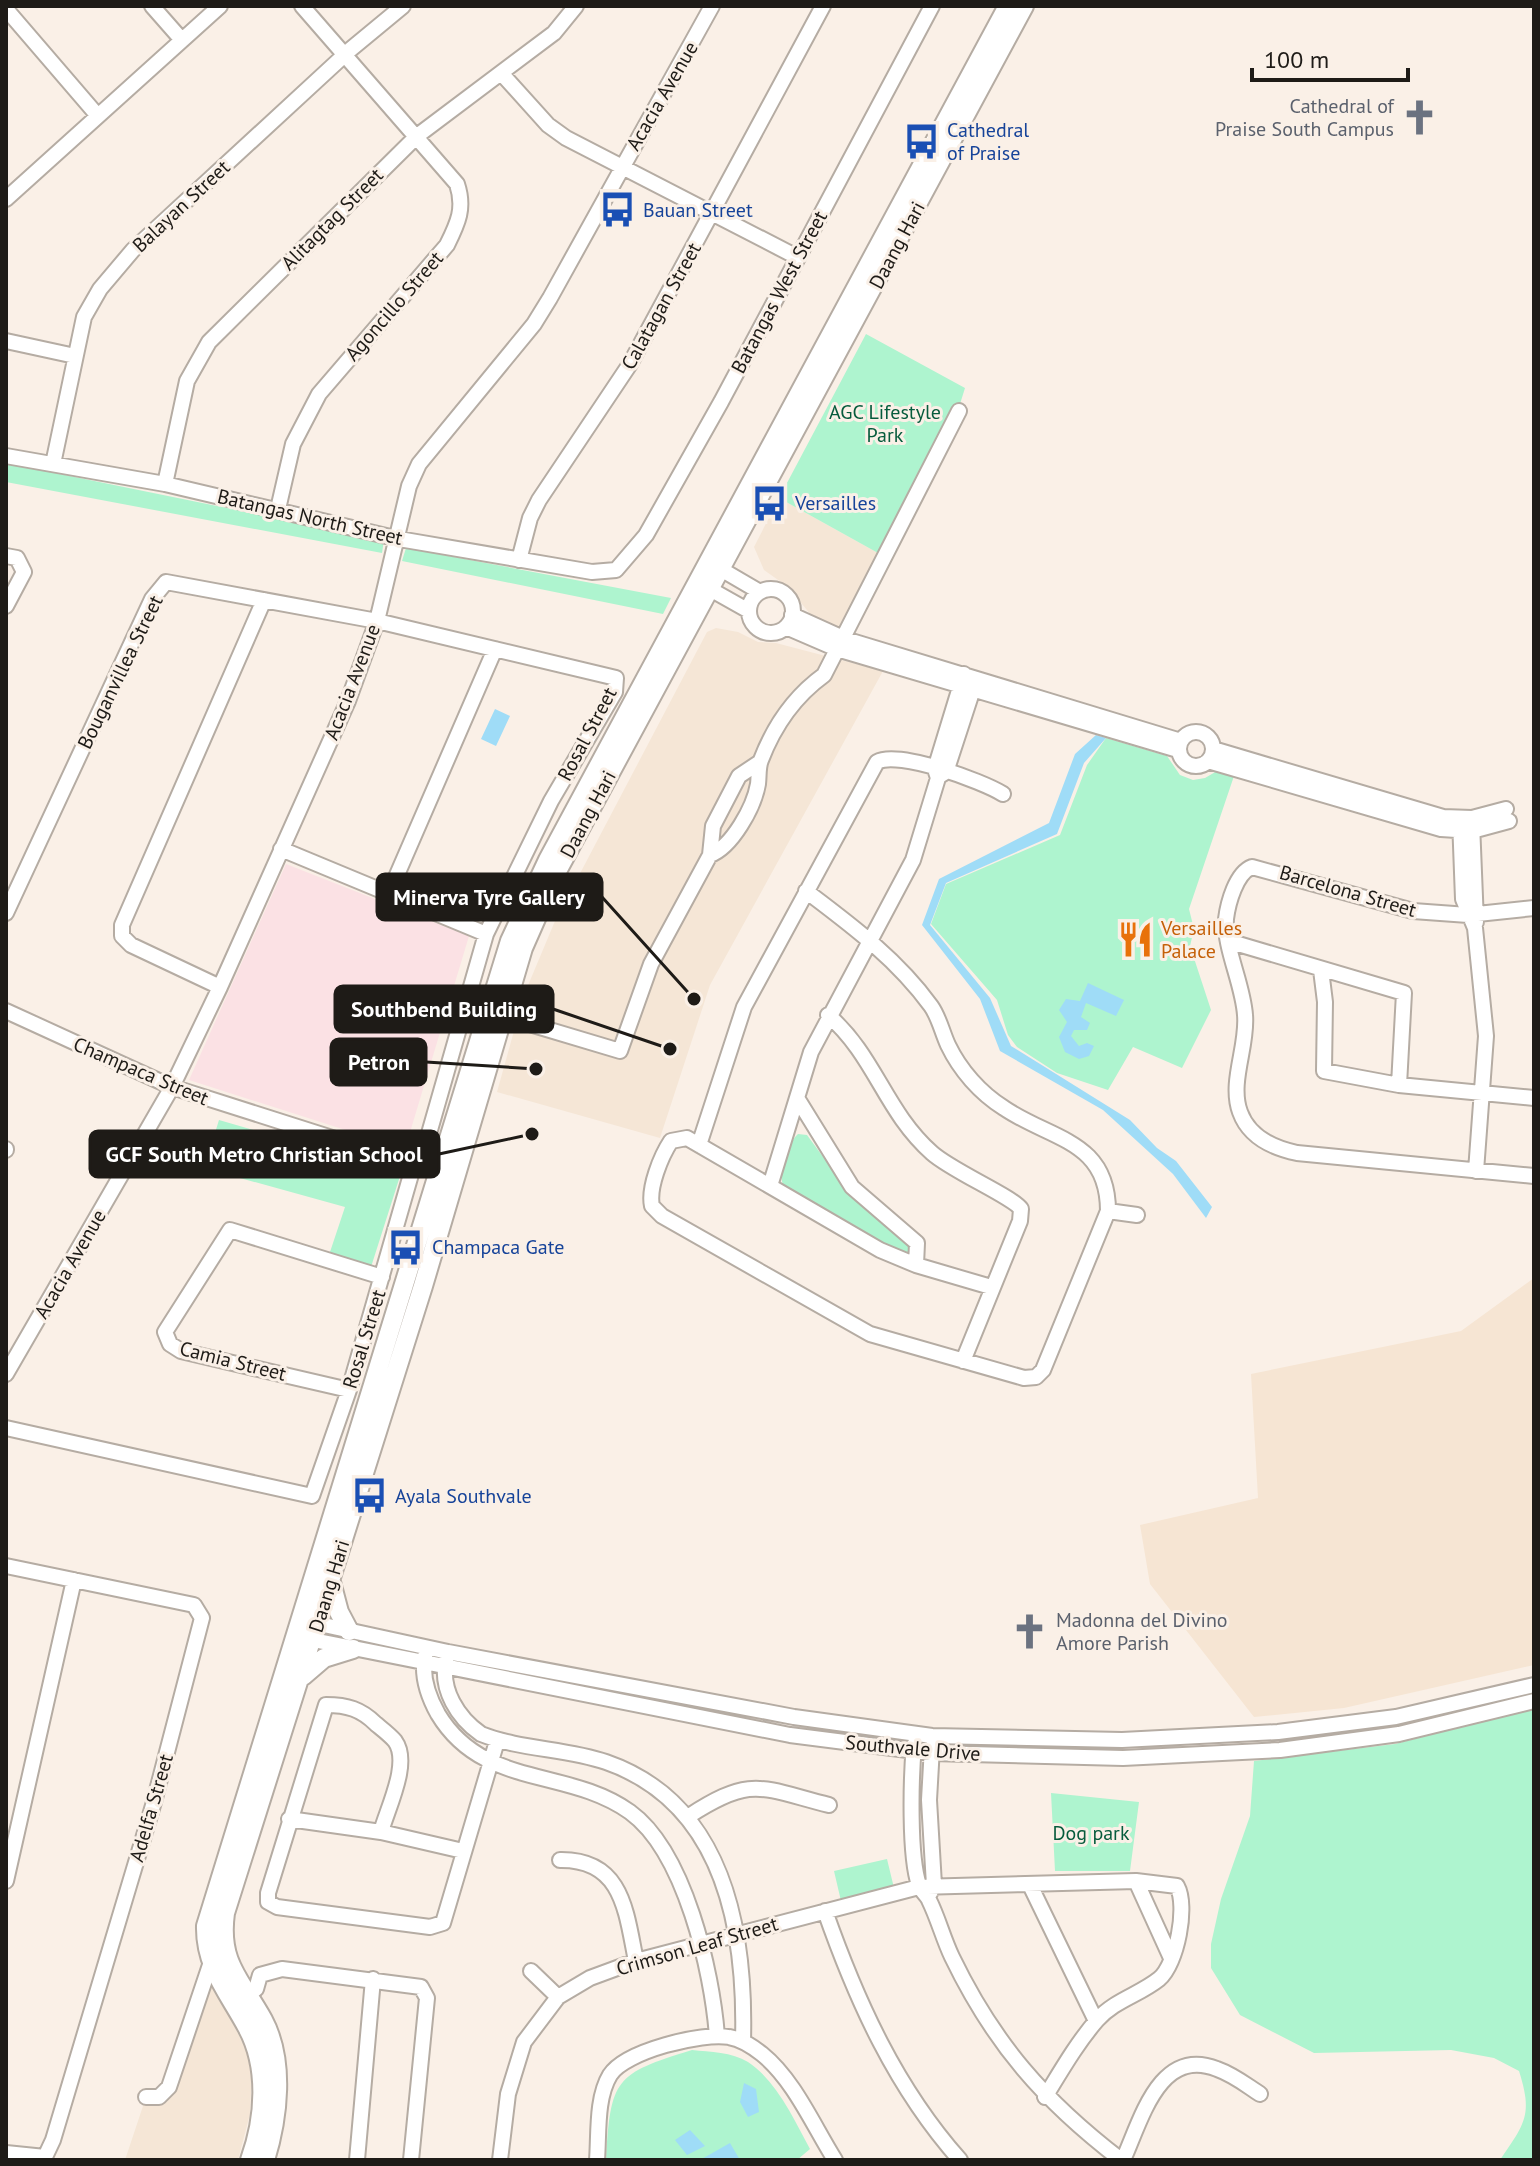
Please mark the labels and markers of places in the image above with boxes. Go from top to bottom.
place label: Cathedral of Praise South Campus [1215,93,1396,142]
church icon: Cathedral of Praise South Campus [1401,98,1439,136]
place label: Cathedral of Praise [947,117,1029,166]
bus stop icon: Cathedral of Praise [902,123,940,161]
bus stop icon: Bauan Street [598,191,636,229]
place label: Bauan Street [643,197,753,223]
bus stop icon: Versailles [750,484,788,522]
place label: Versailles [794,490,876,516]
callout: Minerva Tyre Gallery [377,874,602,920]
place label: Versailles Palace [1160,915,1242,964]
restaurant icon: Versailles Palace [1116,921,1154,959]
callout: Southbend Building [335,986,553,1032]
callout: Petron [331,1039,426,1085]
callout: GCF South Metro Christian School [90,1131,439,1177]
bus stop icon: Champaca Gate [387,1228,425,1266]
place label: Champaca Gate [432,1234,564,1260]
bus stop icon: Ayala Southvale [350,1477,388,1515]
place label: Ayala Southvale [395,1483,532,1509]
place label: Madonna del Divino Amore Parish [1056,1607,1228,1656]
church icon: Madonna del Divino Amore Parish [1011,1612,1049,1650]

